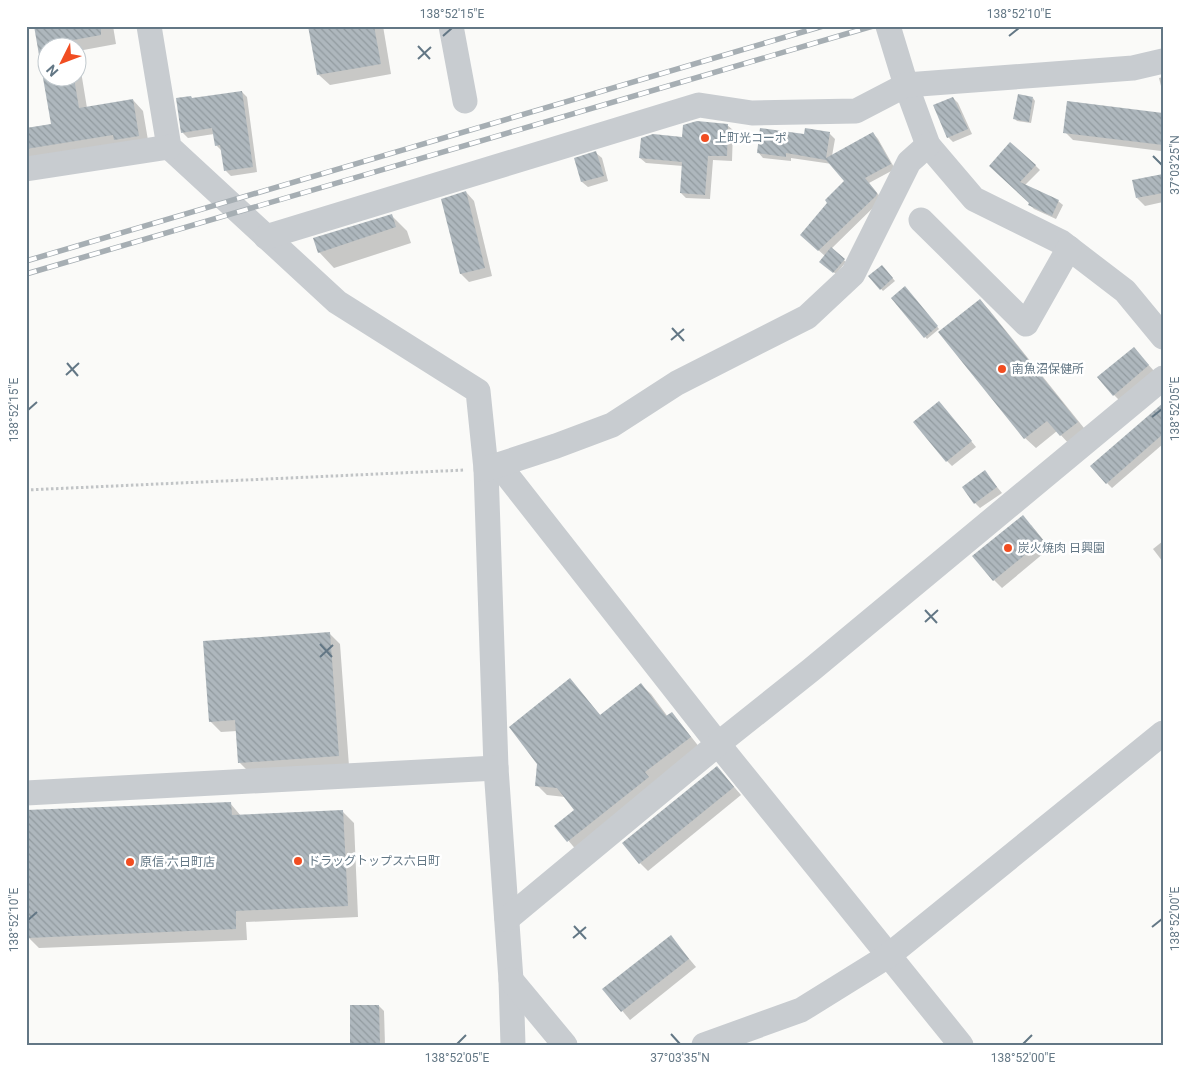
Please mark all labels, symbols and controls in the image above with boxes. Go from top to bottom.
text: 138°52'15"E [420,7,484,21]
text: 138°52'10"E [987,7,1051,21]
north arrow [38,38,88,88]
text: N [43,62,62,80]
place label: 上町光コーポ [715,131,787,145]
marker: 上町光コーポ [699,132,711,144]
text: 37°03'25"N [1168,135,1182,195]
place label: 南魚沼保健所 [1012,362,1084,376]
marker: 南魚沼保健所 [996,363,1008,375]
text: 138°52'05"E [1168,377,1182,441]
text: 138°52'15"E [7,378,21,442]
place label: 炭火焼肉 日興園 [1018,541,1105,555]
marker: 炭火焼肉 日興園 [1002,542,1014,554]
place label: ドラッグトップス六日町 [308,854,440,868]
place label: 原信 六日町店 [140,855,215,869]
marker: ドラッグトップス六日町 [292,855,304,867]
marker: 原信 六日町店 [124,856,136,868]
text: 138°52'00"E [1168,887,1182,951]
text: 138°52'10"E [7,888,21,952]
text: 138°52'05"E [425,1051,489,1065]
text: 37°03'35"N [650,1051,710,1065]
text: 138°52'00"E [991,1051,1055,1065]

